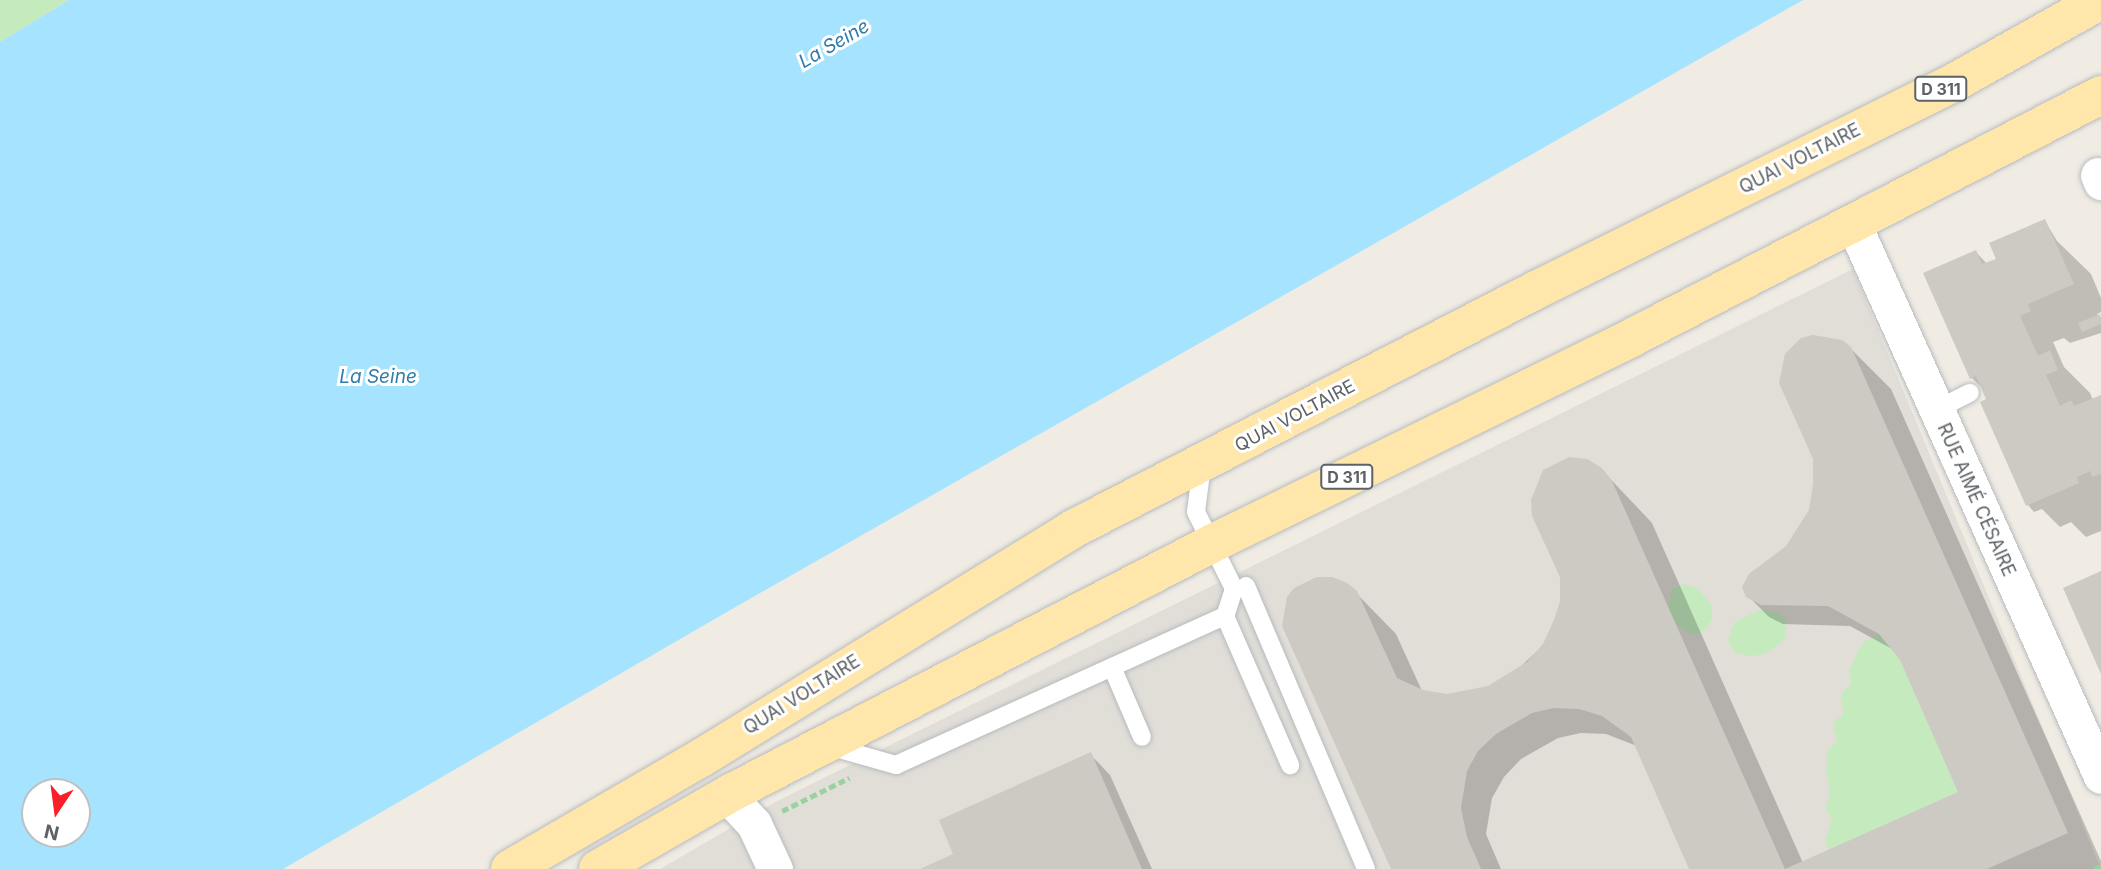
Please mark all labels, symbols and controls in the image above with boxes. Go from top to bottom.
water label: La Seine [795,15,873,73]
road number: D 311 [1913,76,1969,102]
street label: QUAI VOLTAIRE [1736,119,1864,199]
water label: La Seine [339,366,417,388]
street label: QUAI VOLTAIRE [1231,375,1359,457]
street label: RUE AIMÉ CÉSAIRE [1932,420,2020,580]
road number: D 311 [1319,464,1375,490]
street label: QUAI VOLTAIRE [740,651,864,739]
north arrow [21,778,91,848]
text: N [42,819,61,845]

